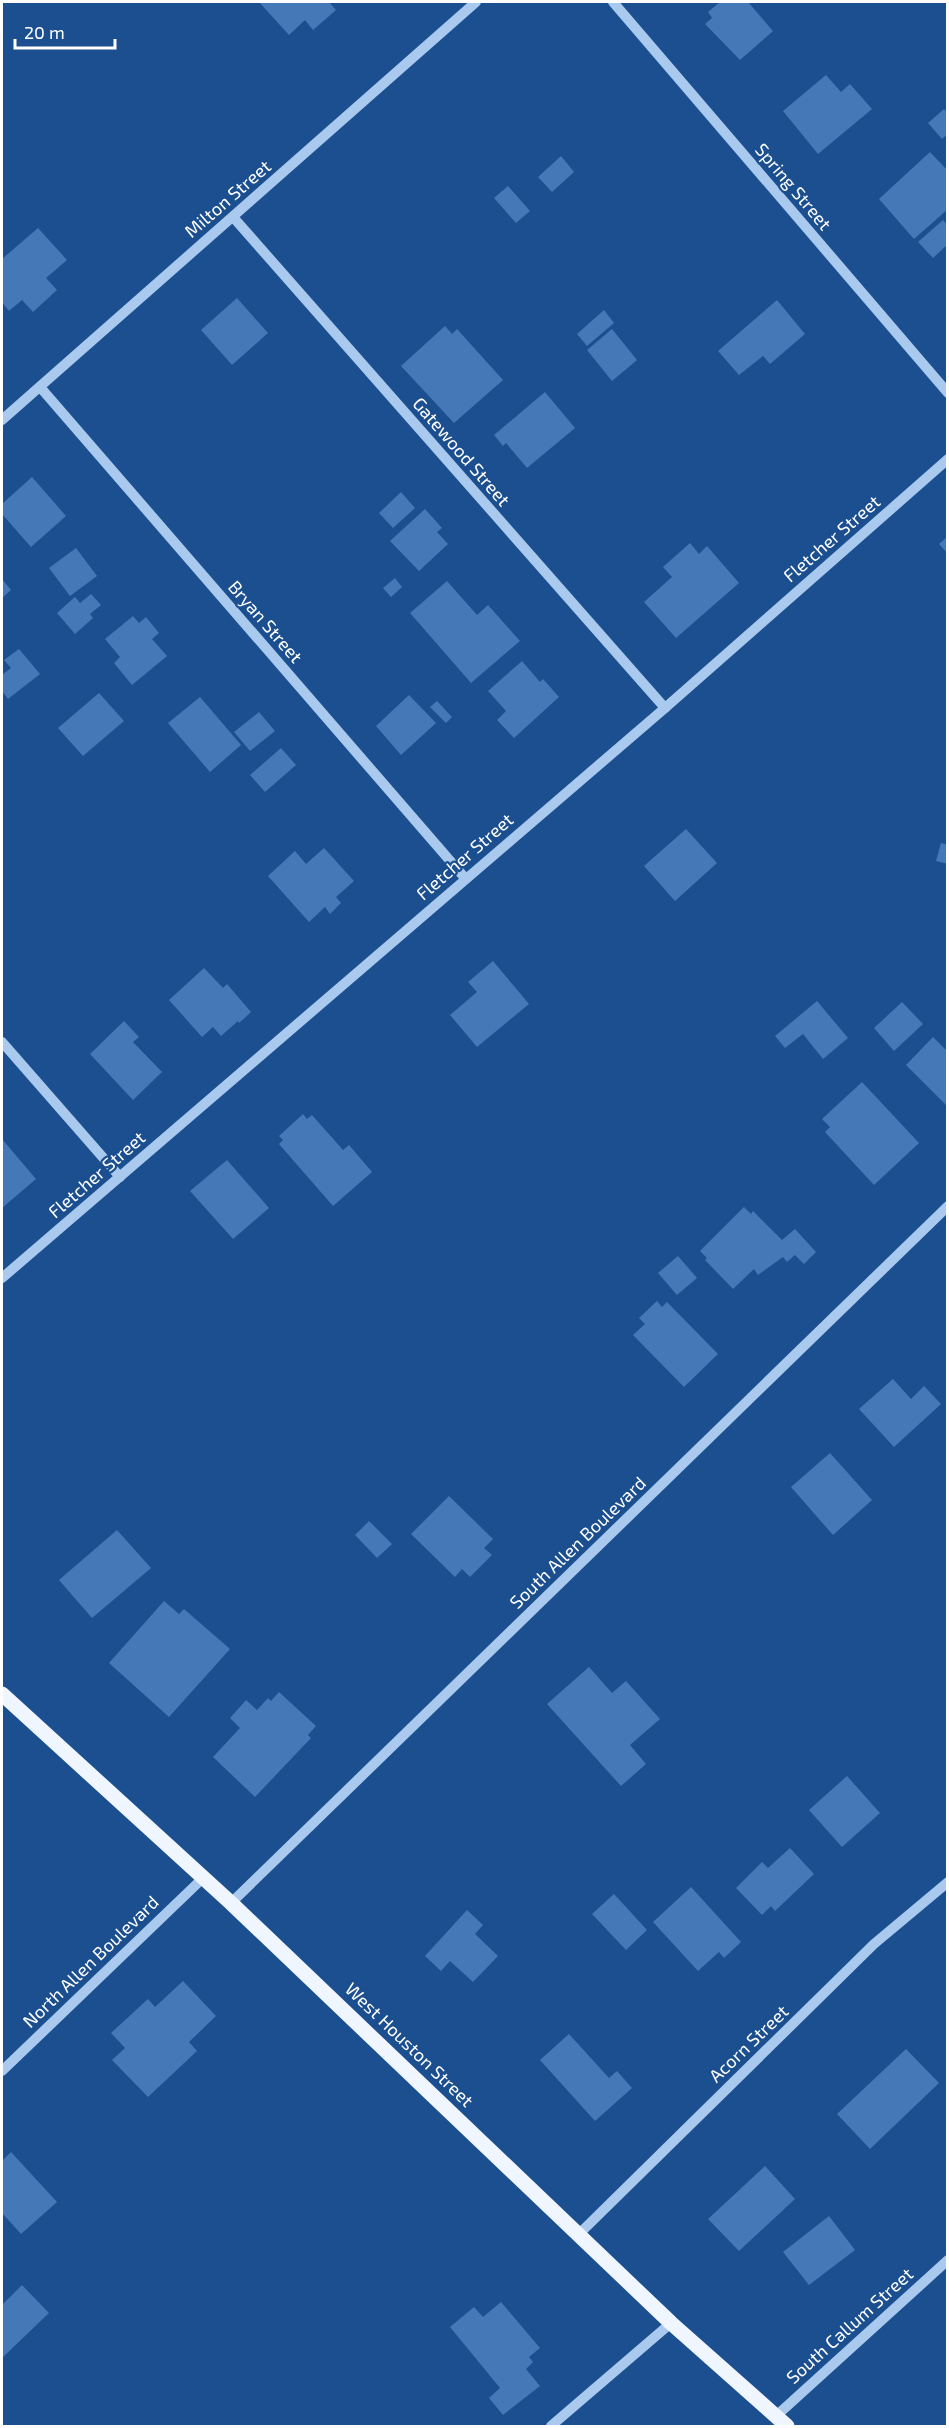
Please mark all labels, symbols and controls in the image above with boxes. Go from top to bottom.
scale bar [15,12,116,50]
text: 20 m [24,21,65,43]
street label: Spring Street [751,138,837,234]
street label: Milton Street [180,155,275,242]
street label: Gatewood Street [408,392,515,510]
street label: Fletcher Street [778,490,884,586]
street label: Bryan Street [224,576,308,667]
street label: Fletcher Street [411,808,517,904]
street label: Fletcher Street [43,1126,149,1222]
street label: South Allen Boulevard [505,1472,650,1613]
street label: North Allen Boulevard [18,1891,163,2032]
street label: West Houston Street [341,1977,478,2111]
street label: Acorn Street [704,2000,793,2087]
street label: South Callum Street [781,2263,917,2388]

